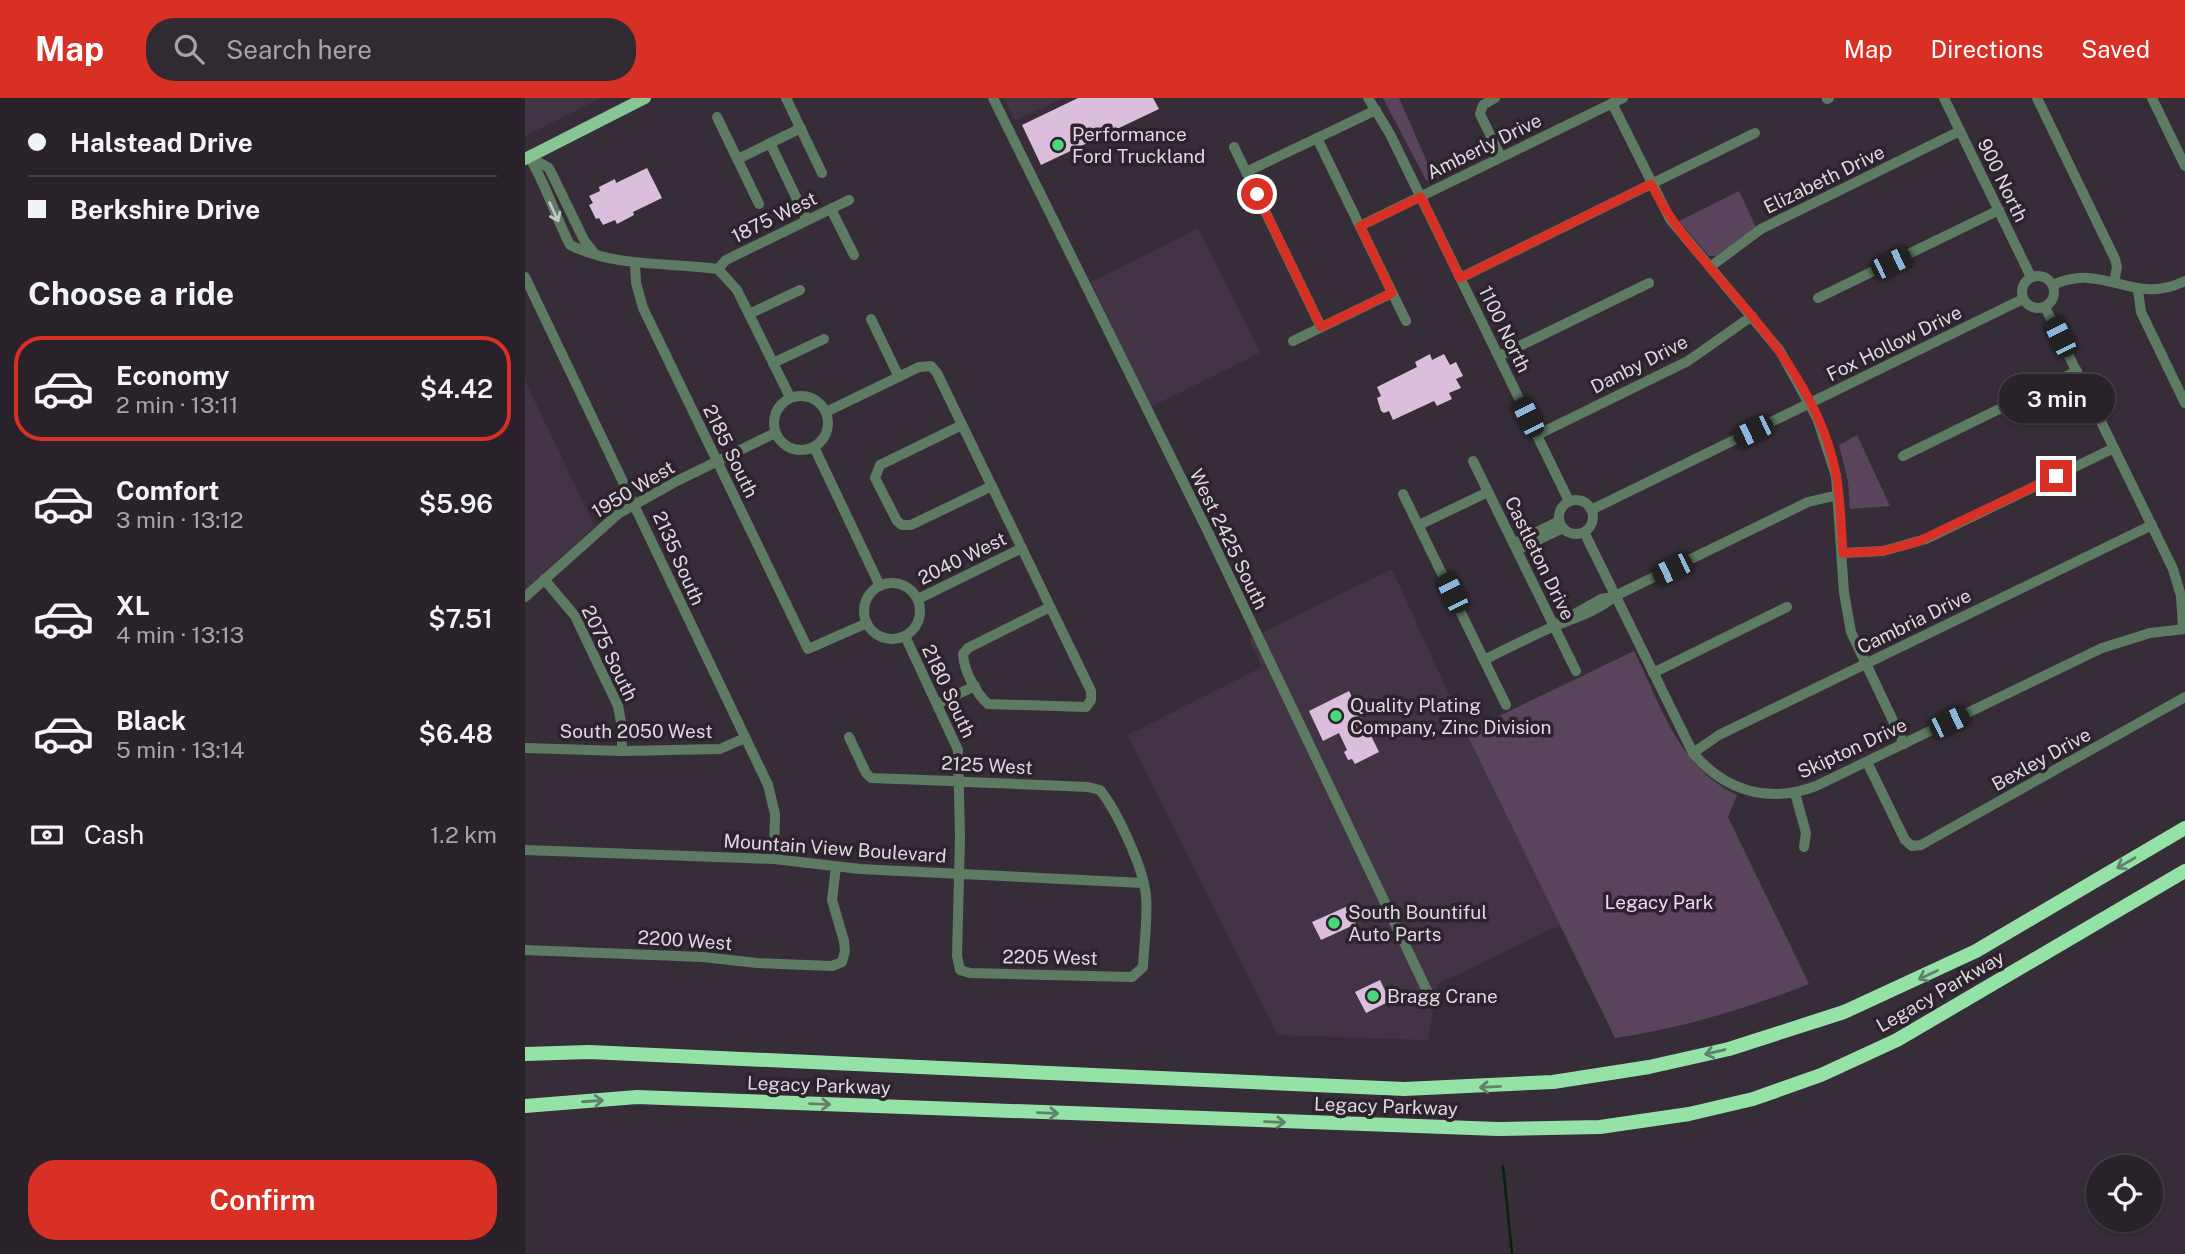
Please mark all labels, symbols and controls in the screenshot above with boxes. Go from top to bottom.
search box [146,18,636,81]
text: Map [35,30,104,68]
icon: search [170,30,208,68]
text: Search here [226,34,372,65]
text: Map [1844,35,1893,63]
text: Directions [1931,35,2043,63]
text: Saved [2081,35,2150,63]
street label: Amberly Drive [1423,109,1545,183]
place label: Performance Ford Truckland [1072,123,1205,167]
text: Halstead Drive [70,127,253,158]
street label: 900 North [1973,135,2033,225]
marker: Performance Ford Truckland [1050,137,1066,153]
street label: Elizabeth Drive [1760,140,1888,218]
route start [1241,178,1273,210]
street label: 1875 West [728,187,820,247]
text: Berkshire Drive [70,194,260,225]
one-way arrow [548,201,561,222]
car [1868,244,1915,282]
text: Choose a ride [28,275,234,312]
street label: 1100 North [1475,282,1535,376]
street label: Fox Hollow Drive [1823,301,1965,385]
car [2042,314,2079,360]
street label: Danby Drive [1587,330,1691,398]
icon: car [32,357,95,420]
text: Economy [116,360,229,391]
text: $4.42 [420,373,493,404]
callout: 3 min [1998,374,2114,424]
text: 3 min [2027,385,2087,412]
text: 2 min · 13:11 [116,391,238,418]
car [1510,394,1547,440]
street label: 2185 South [699,401,763,501]
car [1730,412,1777,450]
street label: 1950 West [588,456,678,522]
route end [2040,460,2072,492]
street label: West 2425 South [1185,465,1273,613]
icon: car [32,472,95,535]
text: Comfort [116,475,219,506]
text: $5.96 [419,488,493,519]
street label: Castleton Drive [1501,493,1579,623]
text: 3 min · 13:12 [116,506,244,533]
street label: 2135 South [648,508,710,608]
street label: 2040 West [914,527,1010,589]
car [1649,550,1696,588]
car [1434,570,1471,616]
street label: Cambria Drive [1853,584,1975,658]
icon: car [32,587,95,650]
text: XL [116,590,150,621]
street label: 2075 South [577,602,643,704]
text: $7.51 [428,603,493,634]
text: 4 min · 13:13 [116,621,244,648]
street label: 2180 South [918,641,980,741]
place label: Quality Plating Company, Zinc Division [1350,694,1551,738]
icon: car [32,702,95,765]
car [1926,703,1973,741]
text: Black [116,705,186,736]
marker: Quality Plating Company, Zinc Division [1328,708,1344,724]
street label: Skipton Drive [1794,713,1910,783]
text: $6.48 [419,718,493,749]
street label: South 2050 West [559,720,713,742]
street label: Bexley Drive [1988,723,2094,795]
text: 5 min · 13:14 [116,736,245,763]
street label: 2125 West [941,752,1033,778]
icon: cash [28,816,66,854]
text: Cash [84,819,144,850]
text: 1.2 km [430,821,497,848]
street label: Mountain View Boulevard [723,829,947,867]
one-way arrow [2116,856,2136,870]
park label: Legacy Park [1605,891,1714,913]
place label: South Bountiful Auto Parts [1348,901,1487,945]
marker: South Bountiful Auto Parts [1326,915,1342,931]
street label: 2200 West [637,926,733,954]
street label: 2205 West [1002,945,1098,969]
street label: Legacy Parkway [1872,945,2008,1037]
one-way arrow [1918,968,1939,982]
place label: Bragg Crane [1387,985,1498,1007]
marker: Bragg Crane [1365,988,1381,1004]
one-way arrow [1704,1046,1727,1060]
street label: Legacy Parkway [747,1071,891,1099]
one-way arrow [1479,1080,1502,1093]
street label: Legacy Parkway [1314,1092,1458,1120]
one-way arrow [581,1094,604,1107]
one-way arrow [809,1097,832,1110]
one-way arrow [1036,1106,1059,1119]
one-way arrow [1263,1115,1286,1128]
map controls [2086,1155,2163,1232]
button: locate [2086,1155,2163,1232]
button: Confirm [28,1160,497,1240]

